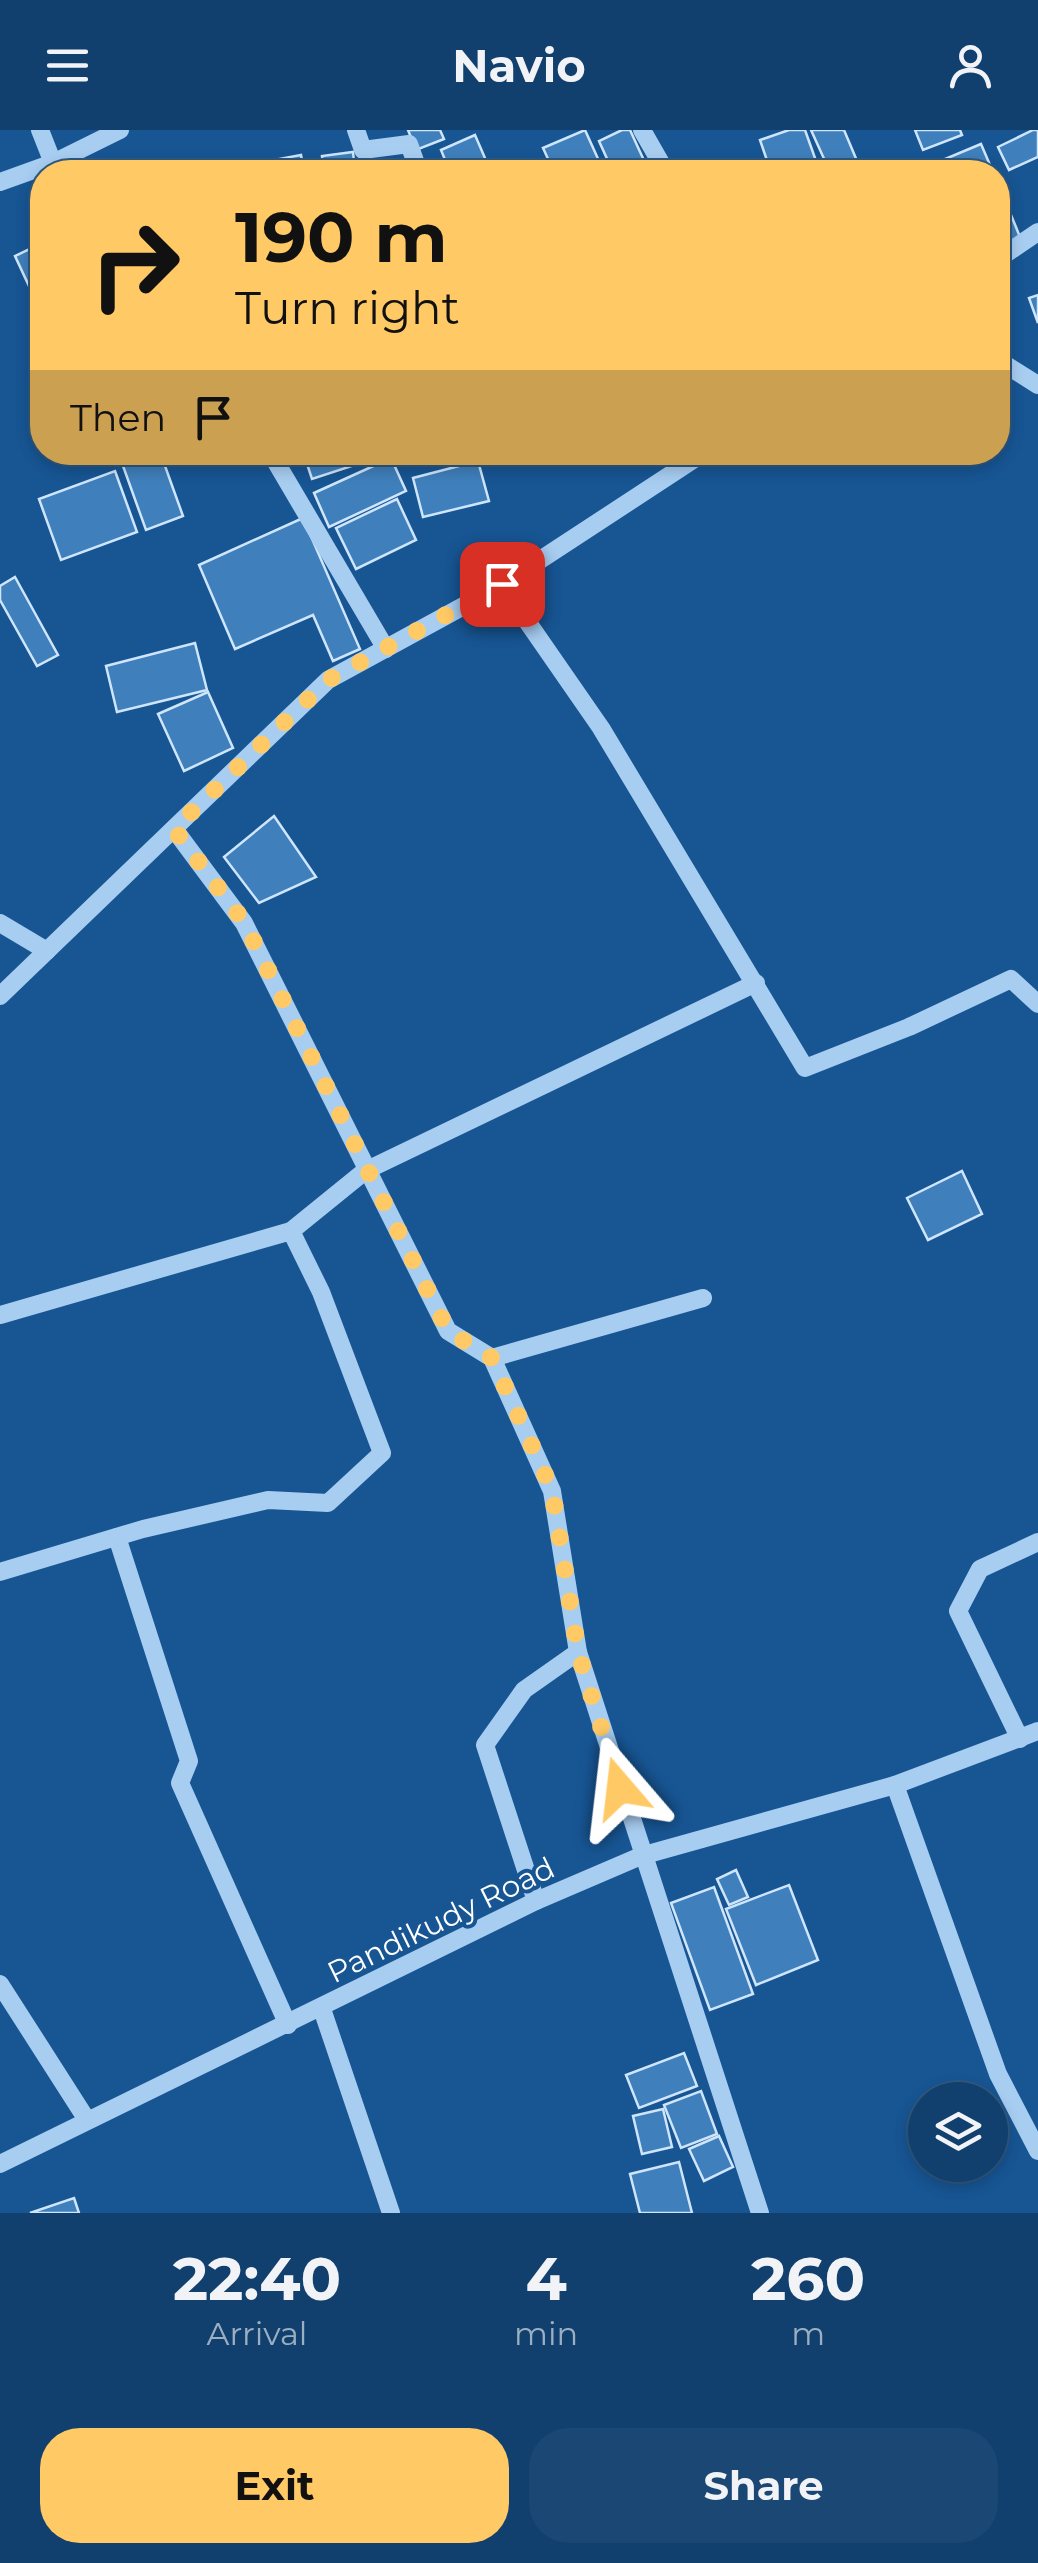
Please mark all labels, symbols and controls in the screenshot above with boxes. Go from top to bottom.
icon: menu [40,38,95,93]
text: Navio [452,38,586,93]
icon: person [943,38,998,93]
text: 190 m [235,194,448,280]
icon: right [70,200,200,330]
text: Turn right [235,280,460,335]
icon: arrive [186,390,241,445]
text: Then [70,394,166,441]
pin [460,542,545,627]
icon: arrive [475,557,530,612]
position arrow [568,1736,672,1840]
street label: Pandikudy Road [321,1849,561,1991]
map controls [908,2082,1008,2182]
button: layers [908,2082,1008,2182]
text: 22:40 [173,2242,341,2315]
text: 4 [525,2242,567,2315]
text: 260 [751,2242,865,2315]
text: Arrival [207,2314,307,2353]
text: min [514,2314,578,2353]
text: m [791,2314,825,2353]
button: Exit [40,2428,509,2543]
button: Share [529,2428,998,2543]

